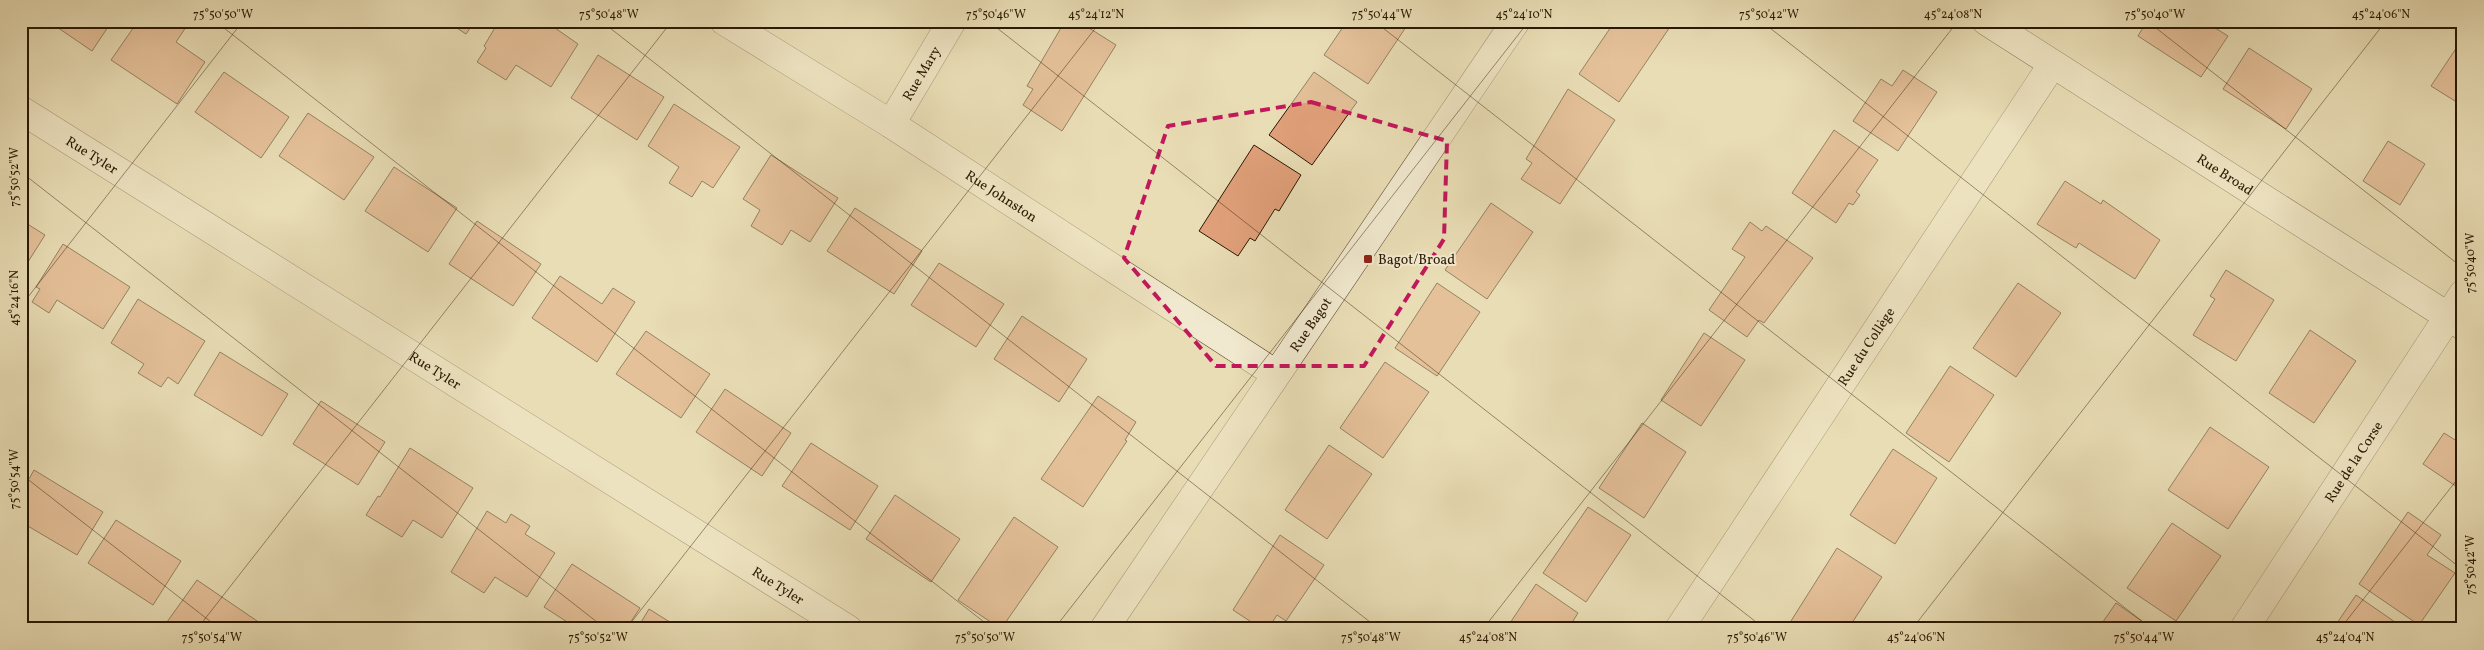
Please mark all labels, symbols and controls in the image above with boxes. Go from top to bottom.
text: 75°50'50"W [193,7,253,23]
text: 75°50'48"W [579,7,639,23]
text: 75°50'46"W [966,7,1026,23]
text: 45°24'12"N [1068,7,1124,23]
text: 75°50'44"W [1352,7,1412,23]
text: 45°24'10"N [1496,7,1553,23]
text: 75°50'42"W [1739,7,1799,23]
text: 45°24'08"N [1924,7,1982,23]
text: 75°50'40"W [2125,7,2185,23]
text: 45°24'06"N [2352,7,2410,23]
street label: Rue Mary [899,43,946,105]
street label: Rue Tyler [62,132,121,180]
text: 75°50'52"W [7,147,23,207]
street label: Rue Broad [2192,150,2257,201]
street label: Rue Johnston [961,167,1040,227]
text: 75°50'40"W [2463,233,2479,293]
place label: Bagot/Broad [1378,251,1455,270]
marker: Bagot/Broad [1362,253,1374,265]
text: 45°24'16"N [7,270,23,326]
street label: Rue Bagot [1286,294,1337,356]
street label: Rue du Collège [1834,304,1900,390]
street label: Rue Tyler [405,348,464,395]
street label: Rue de la Corse [2321,418,2388,507]
text: 75°50'54"W [7,449,23,509]
text: 75°50'42"W [2463,535,2479,595]
street label: Rue Tyler [748,563,807,610]
text: 75°50'54"W [182,630,242,646]
text: 75°50'52"W [568,630,628,646]
text: 75°50'50"W [955,630,1015,646]
text: 75°50'48"W [1341,630,1401,646]
text: 45°24'08"N [1459,630,1517,646]
text: 75°50'46"W [1727,630,1787,646]
text: 45°24'06"N [1887,630,1945,646]
text: 75°50'44"W [2114,630,2174,646]
text: 45°24'04"N [2316,630,2374,646]

